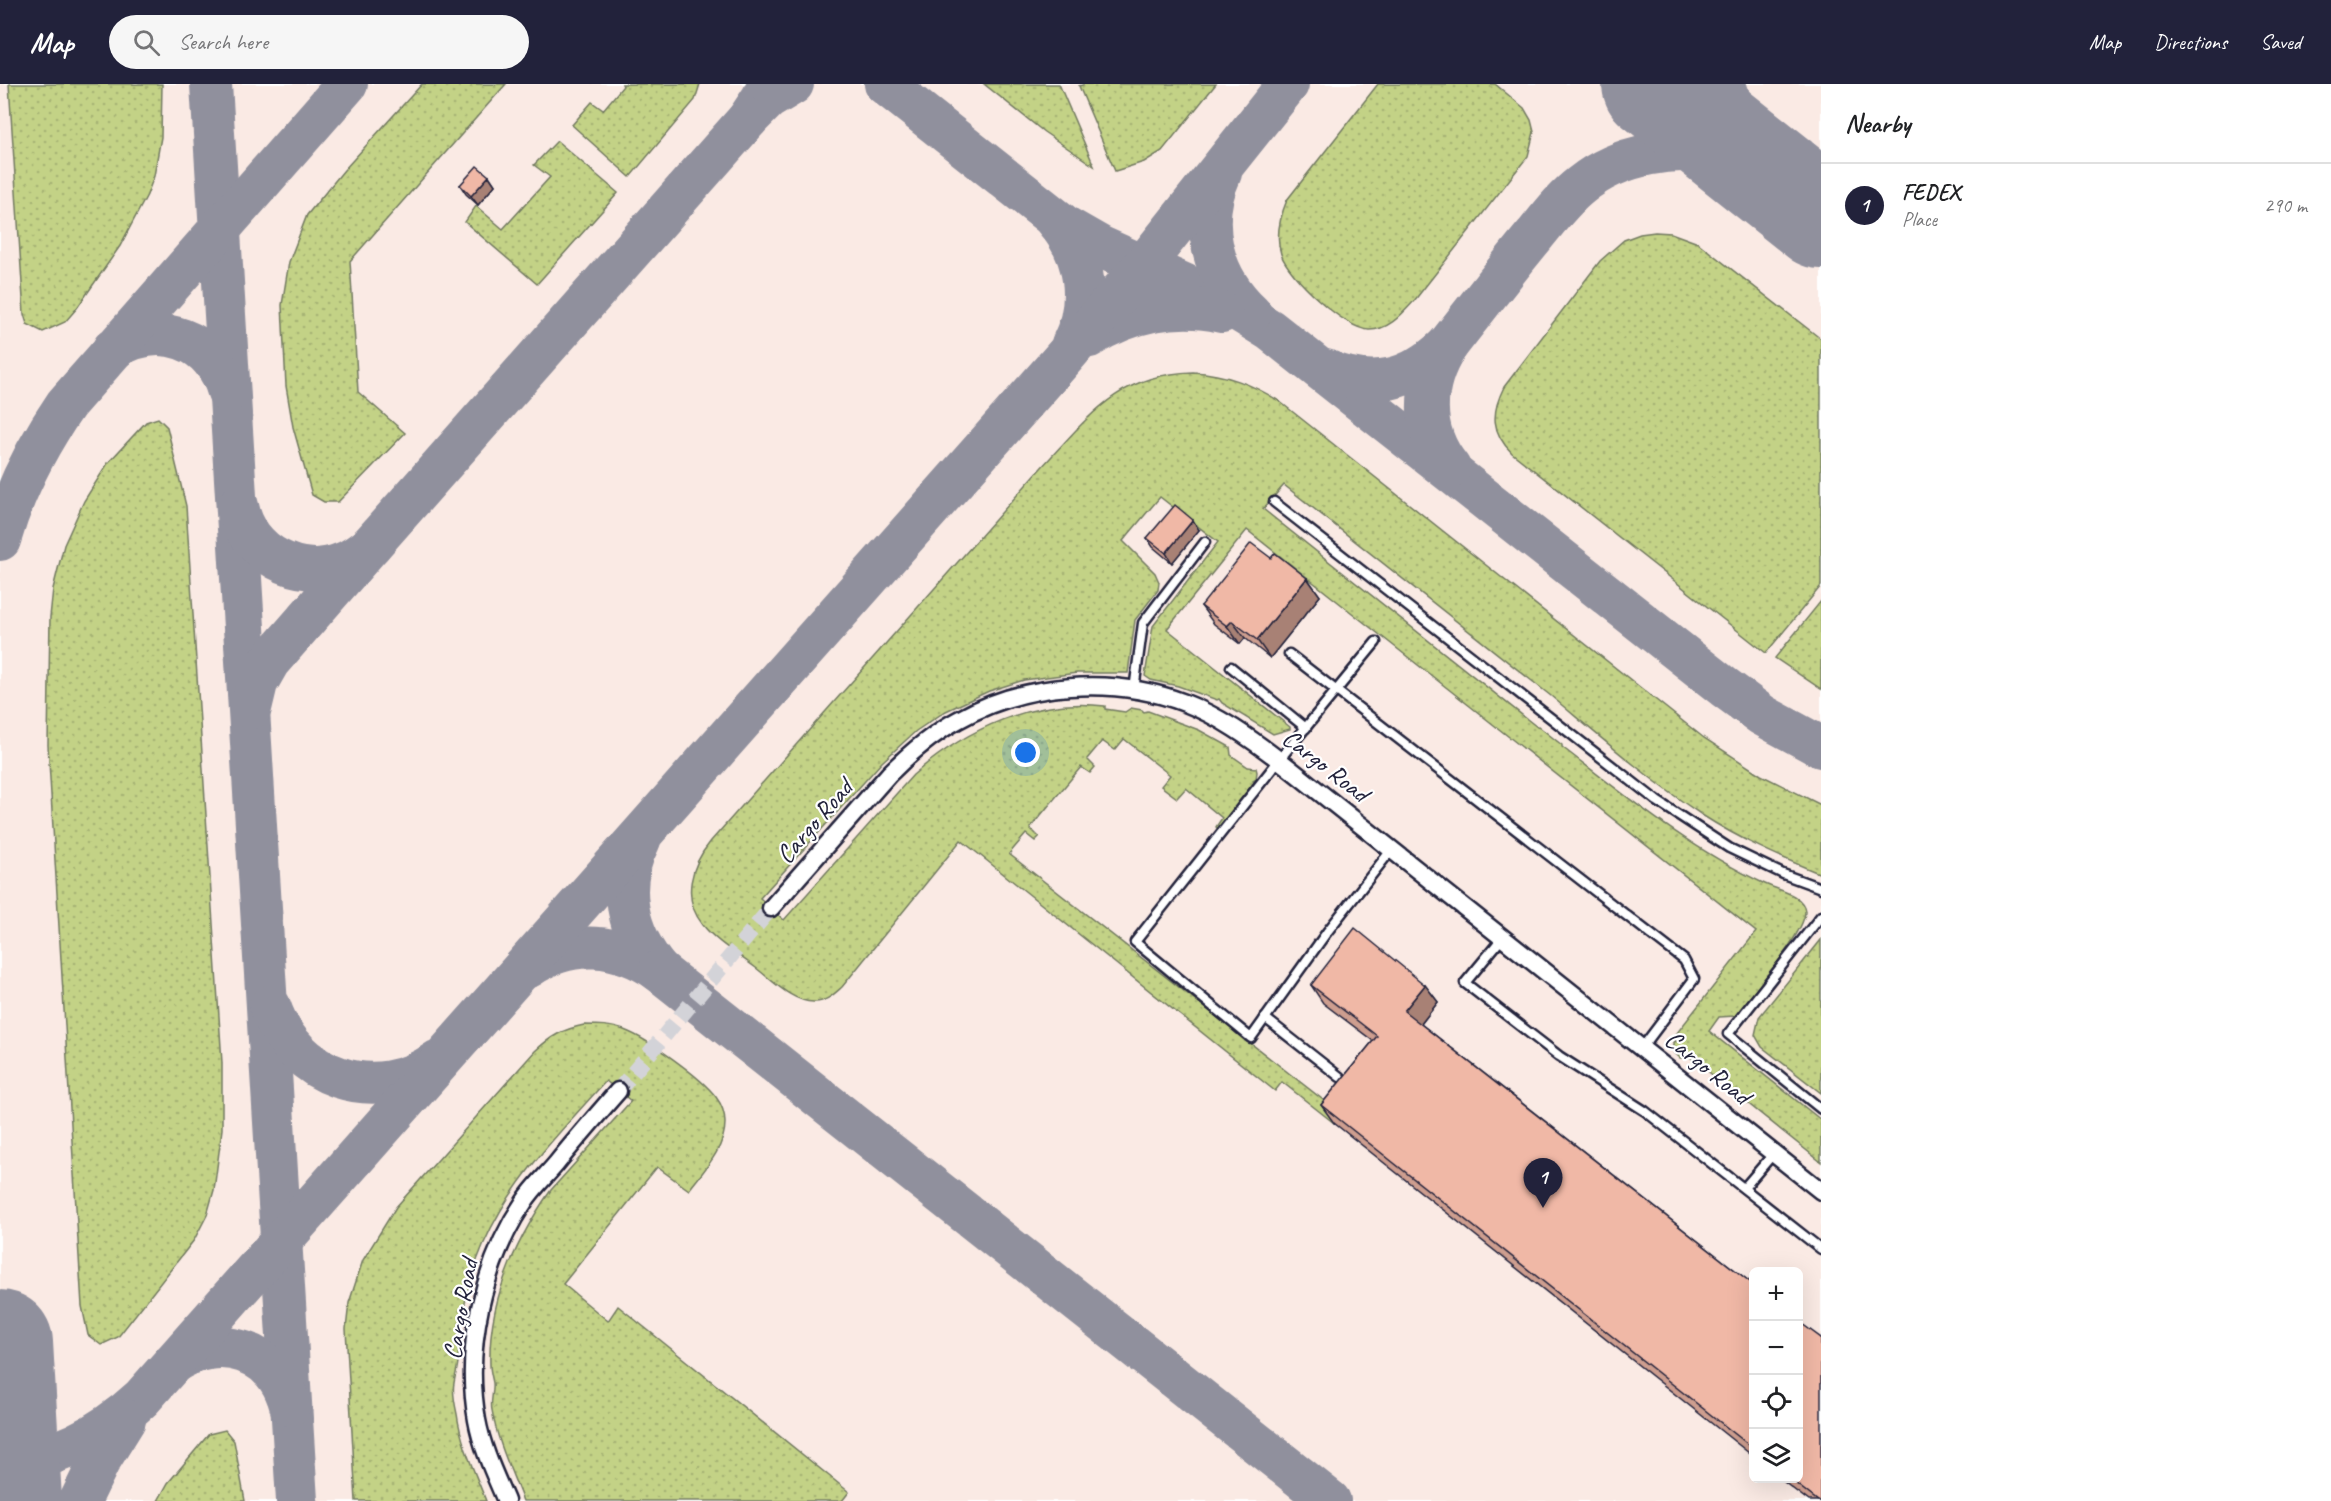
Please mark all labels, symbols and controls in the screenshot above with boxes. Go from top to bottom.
search box [109,15,529,69]
text: Map [30,25,73,60]
icon: search [130,26,163,59]
text: Search here [178,28,268,56]
text: Map [2089,29,2121,55]
text: Directions [2154,29,2227,55]
text: Saved [2260,29,2301,55]
text: Nearby [1845,107,1910,140]
text: FEDEX [1902,179,1960,207]
text: 1 [1860,193,1869,218]
text: 290 m [2264,193,2307,218]
text: Place [1902,207,1937,232]
street label: Cargo Road [1276,721,1379,812]
your location [1011,738,1040,767]
street label: Cargo Road [769,769,863,870]
street label: Cargo Road [1658,1023,1760,1114]
pin: 1 [1524,1158,1562,1208]
street label: Cargo Road [435,1253,486,1362]
map controls [1749,1267,1803,1483]
button: + [1749,1267,1803,1321]
button: − [1749,1321,1803,1375]
button: locate [1749,1375,1803,1429]
button: layers [1749,1429,1803,1483]

